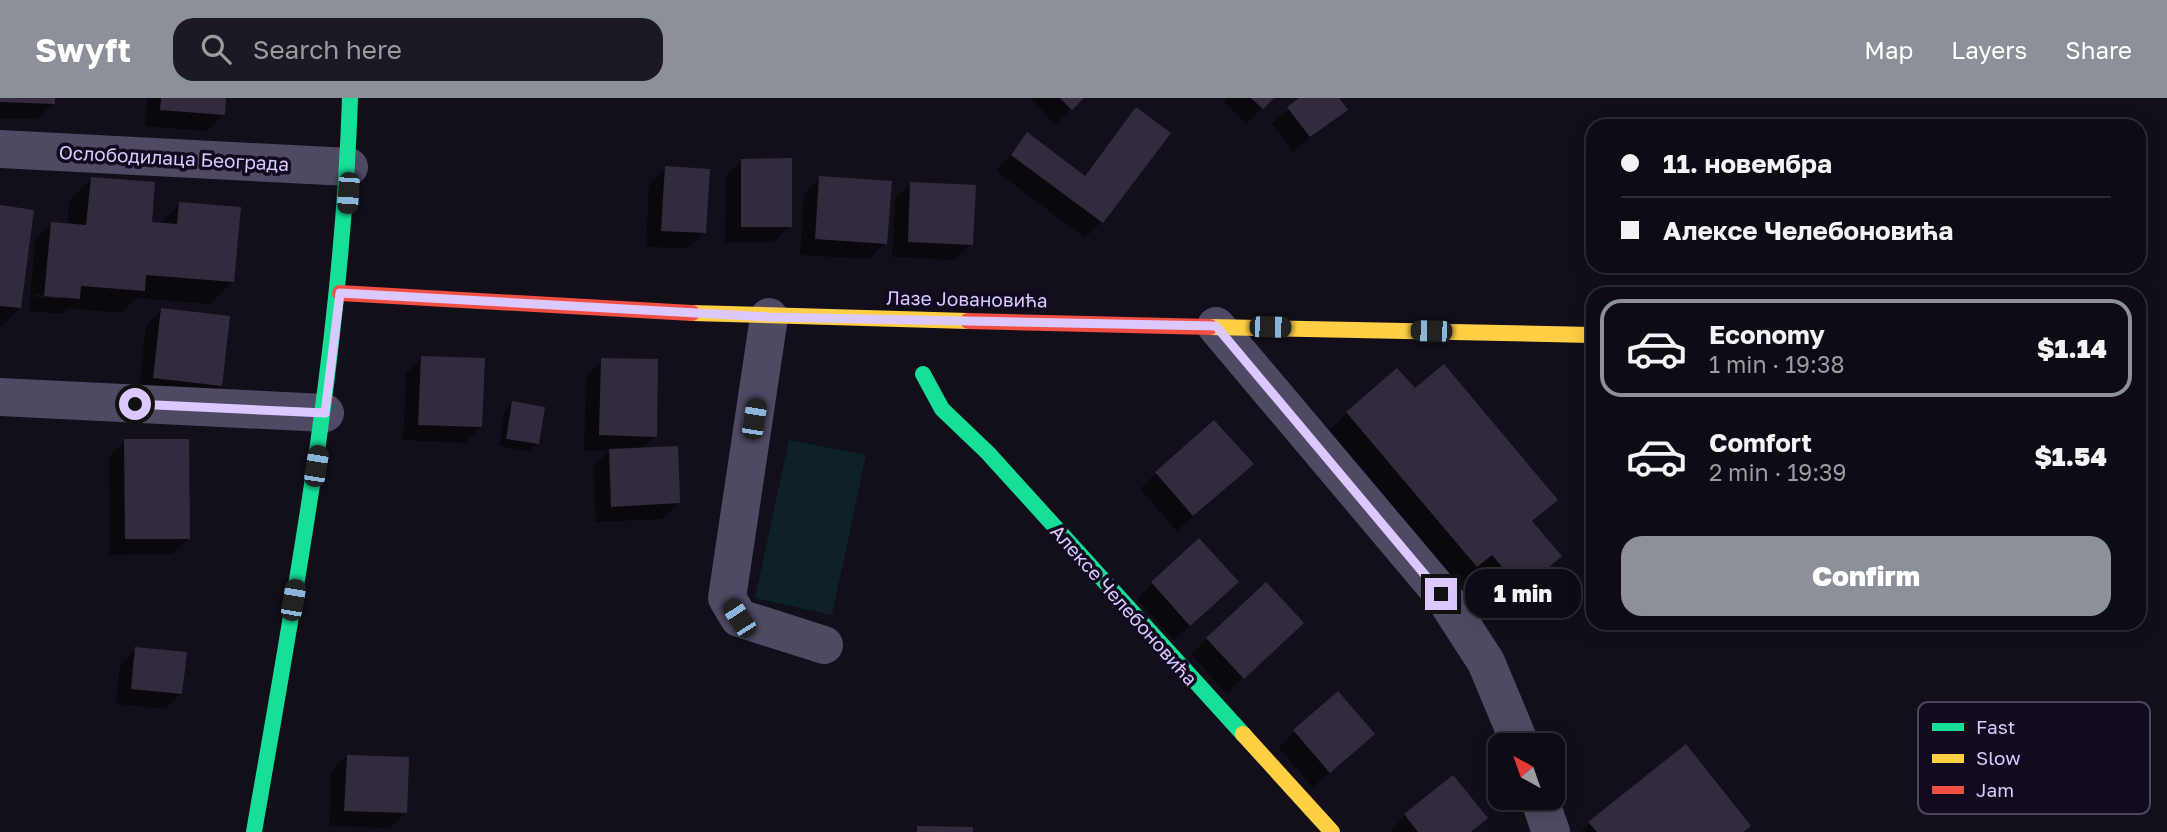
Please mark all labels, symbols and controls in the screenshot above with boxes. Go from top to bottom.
search box [173,18,663,81]
text: Swyft [35,30,131,69]
icon: search [197,30,235,68]
text: Search here [253,34,402,65]
text: Map [1864,35,1913,64]
text: Layers [1951,35,2027,64]
text: Share [2065,35,2132,64]
street label: Ослободилаца Београда [58,140,290,175]
text: 11. новембра [1663,148,1832,179]
car [337,171,360,215]
text: Алексе Челебоновића [1663,215,1953,246]
street label: Лазе Јовановића [886,286,1048,311]
car [1249,316,1292,338]
icon: car [1625,317,1688,380]
text: Economy [1709,319,1825,350]
car [1410,320,1453,342]
text: $1.14 [2037,333,2107,364]
text: 1 min · 19:38 [1709,350,1844,378]
route start [119,388,151,420]
car [741,397,768,441]
icon: car [1625,425,1688,488]
text: Comfort [1709,427,1812,458]
text: $1.54 [2034,441,2107,472]
car [303,444,330,488]
text: 2 min · 19:39 [1709,458,1847,486]
street label: Алексе Челебоновића [1046,520,1203,690]
button: Confirm [1621,536,2111,616]
callout: 1 min [1466,570,1581,618]
car [280,577,307,623]
route end [1425,578,1457,610]
text: 1 min [1494,579,1552,607]
car [719,595,760,641]
legend [1918,702,2150,814]
text: Fast [1976,715,2015,738]
north arrow [1488,733,1564,810]
map controls [1488,733,1565,810]
text: Slow [1976,746,2021,769]
text: Jam [1976,778,2014,801]

